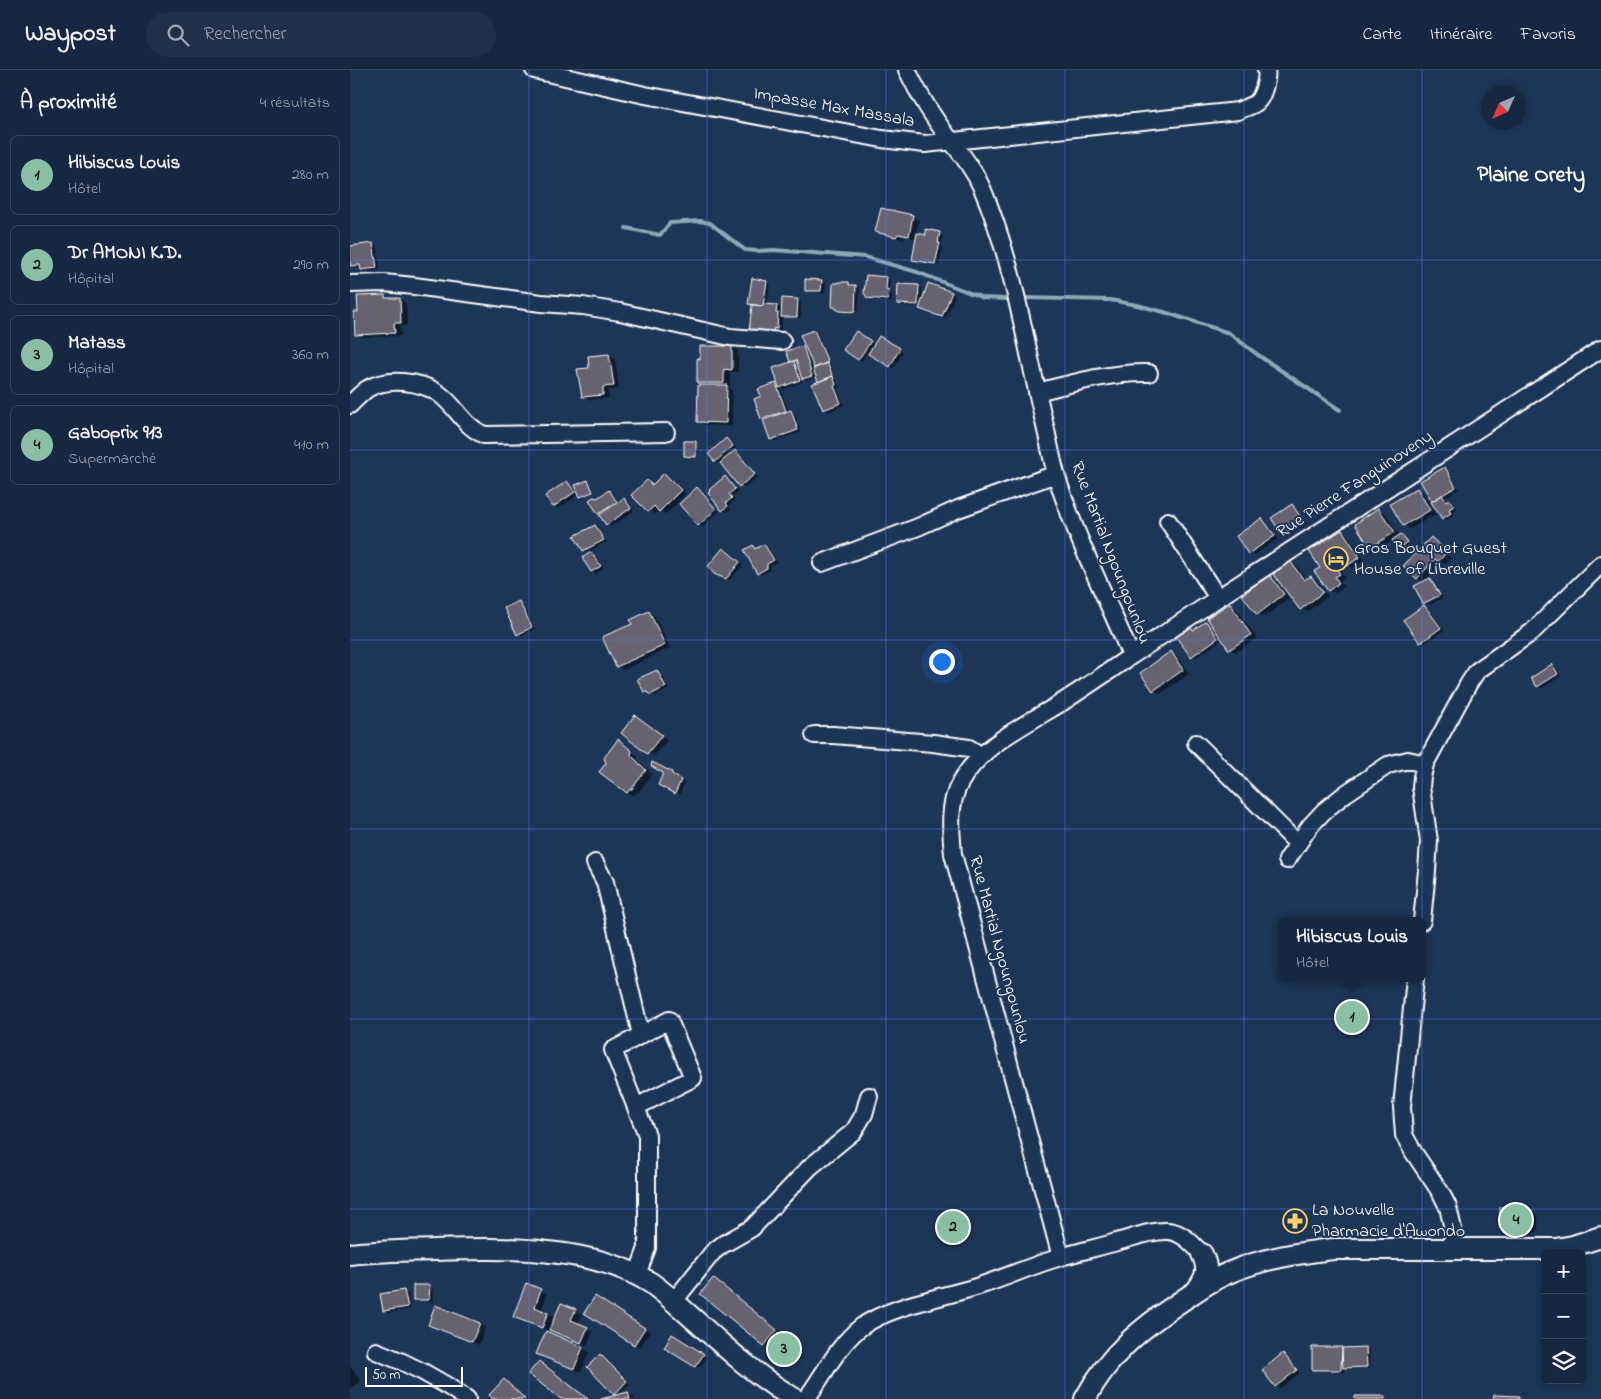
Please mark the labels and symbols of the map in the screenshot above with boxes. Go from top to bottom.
street label: Impasse Max Massala [751,81,917,135]
north arrow [1481,85,1526,130]
district label: Plaine Orety [1477,160,1585,193]
street label: Rue Pierre Fanguinoveny [1272,425,1439,546]
street label: Rue Martial Ngoungounlou [1062,458,1157,648]
place label: Gros Bouquet Guest House of Libreville [1354,536,1507,583]
hotel icon: Gros Bouquet Guest House of Libreville [1323,546,1349,572]
your location [929,649,955,675]
street label: Rue Martial Ngoungounlou [960,853,1037,1047]
pin: 1 [1336,998,1368,1036]
place label: La Nouvelle Pharmacie d'Awondo [1312,1198,1465,1245]
pin: 4 [1500,1201,1532,1239]
pin: 2 [937,1208,969,1246]
pharmacy icon: La Nouvelle Pharmacie d'Awondo [1282,1208,1308,1234]
pin: 3 [768,1330,800,1368]
scale bar [365,1364,462,1387]

